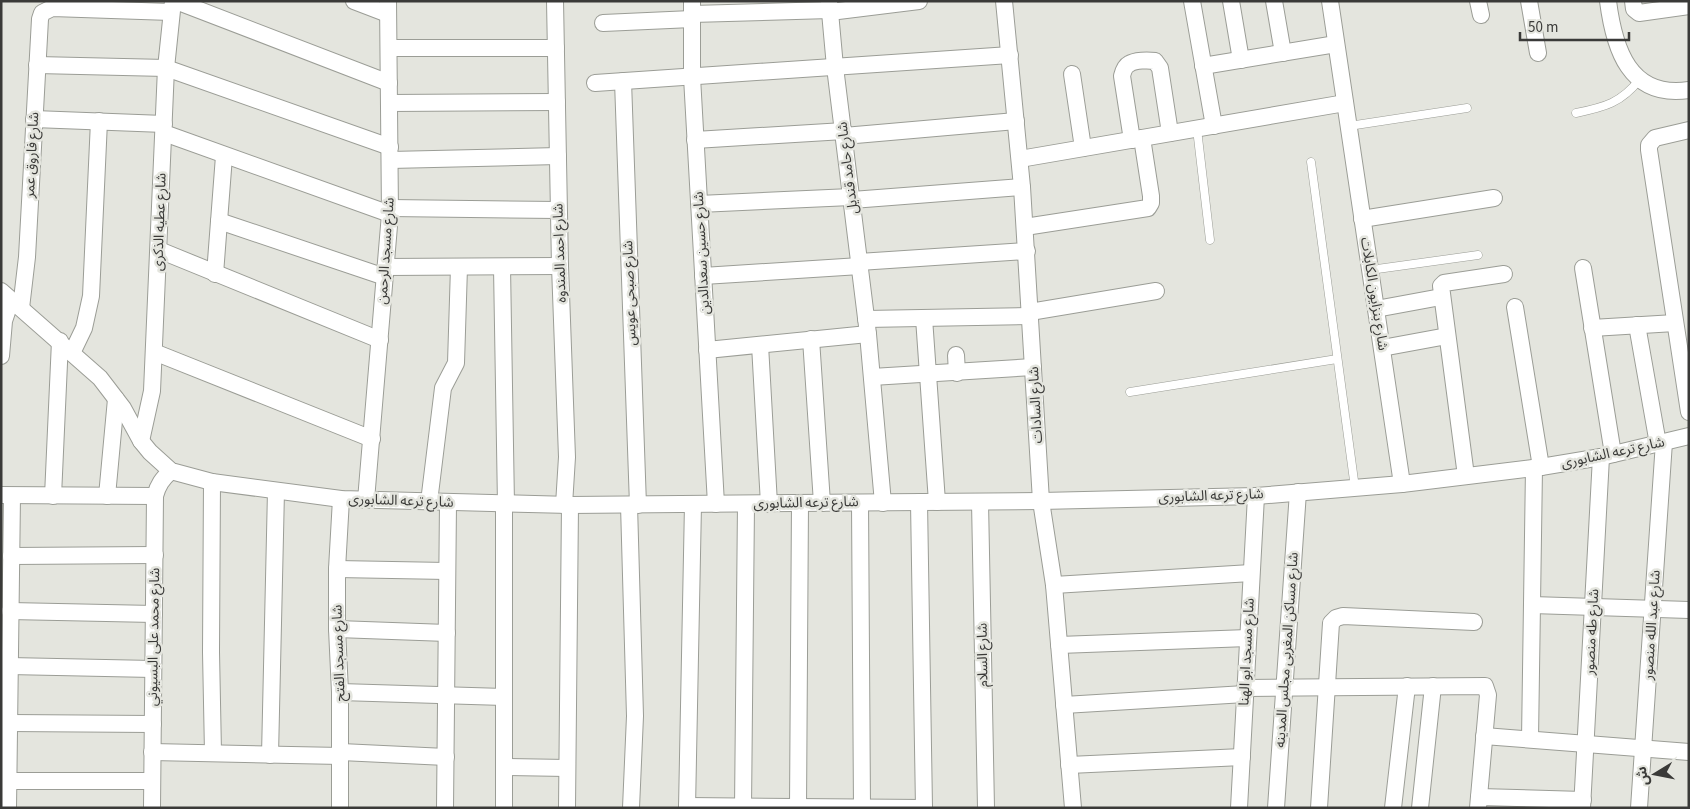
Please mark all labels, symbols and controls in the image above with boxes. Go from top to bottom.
scale bar [1520,10,1629,42]
text: 50 m [1528,17,1558,38]
street label: شارع فاروق عمر [20,111,44,200]
street label: شارع حامد قنديل [832,121,864,215]
street label: شارع عطيه الذكرى [148,173,172,271]
street label: شارع حسين سعدالدين [689,191,715,315]
street label: شارع مسجد الرحمن [372,197,400,305]
street label: شارع احمد المندوه [548,203,572,303]
street label: شارع بنزايون الكابلات [1355,236,1393,352]
street label: شارع صبحى عويس [618,240,642,346]
street label: شارع السادات [1024,366,1048,444]
street label: شارع ترعه الشابورى [1559,432,1667,474]
street label: شارع ترعه الشابورى [1158,484,1264,508]
street label: شارع ترعه الشابورى [348,489,454,513]
street label: شارع ترعه الشابورى [753,492,859,514]
street label: شارع مساكن المغربى مجلس المدينه [1270,552,1304,748]
street label: شارع محمد على البسيوني [143,568,165,706]
street label: شارع عبد الله منصور [1638,569,1666,682]
street label: شارع طه منصور [1580,588,1604,677]
street label: شارع مسجد ابو الهنا [1234,598,1260,706]
street label: شارع مسجد الفتح [327,604,351,702]
street label: شارع السلام [972,623,994,687]
north arrow [1630,749,1680,799]
text: ش [1632,765,1655,787]

